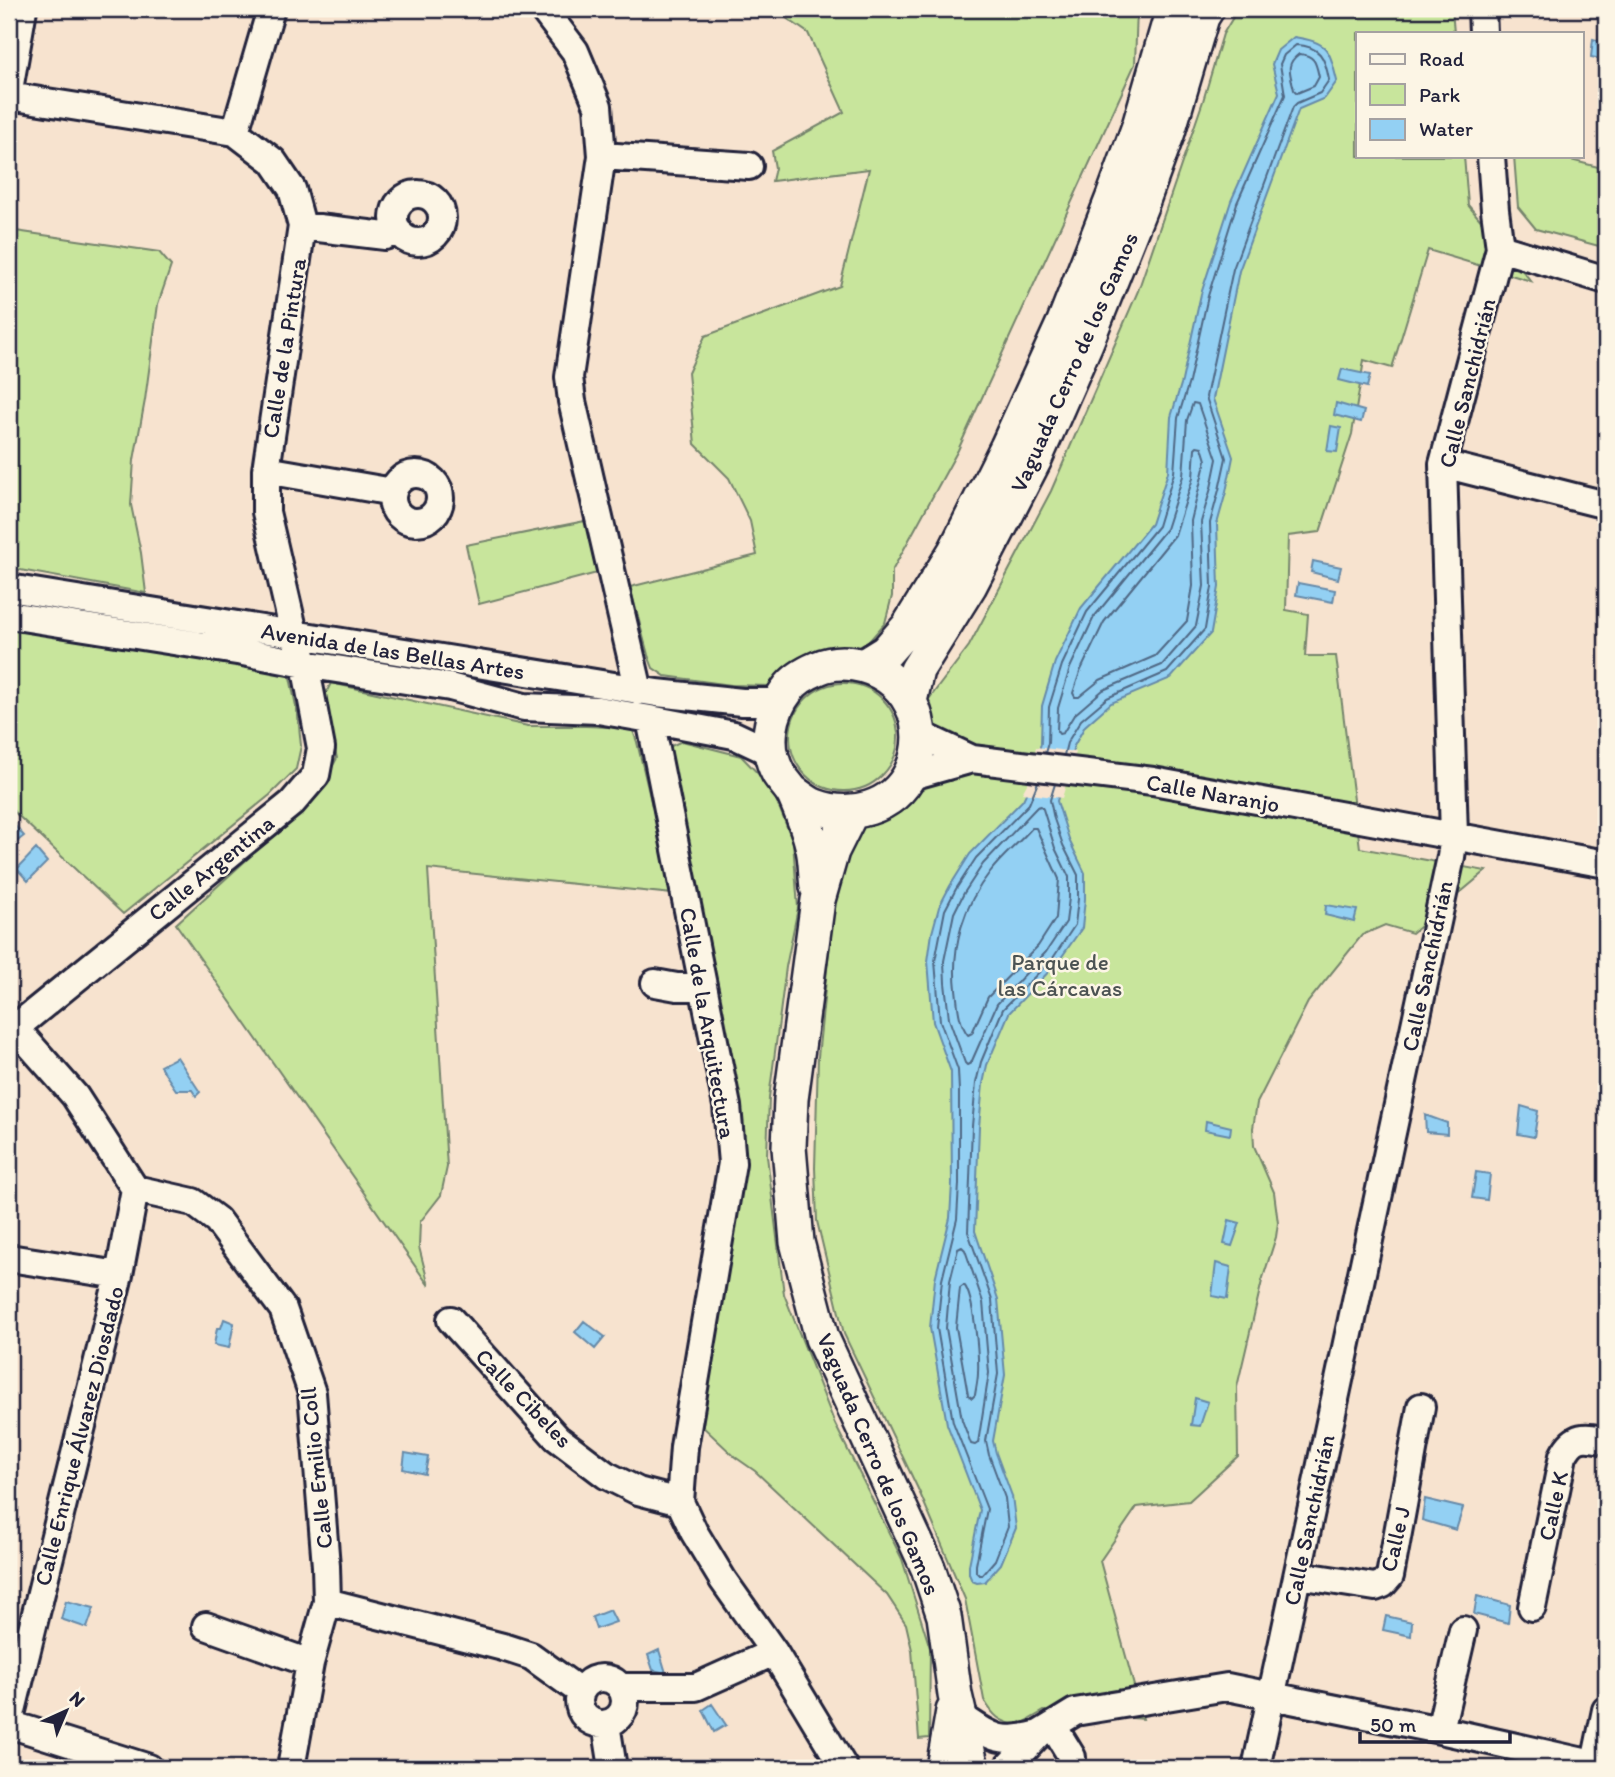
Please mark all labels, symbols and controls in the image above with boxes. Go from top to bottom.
legend [1356,32,1584,158]
text: Road [1419,46,1465,71]
text: Park [1419,82,1461,107]
text: Water [1419,116,1473,141]
street label: Vaguada Cerro de los Gamos [1004,228,1144,496]
street label: Calle de la Pintura [256,256,312,440]
street label: Calle Sanchidrián [1432,295,1502,471]
street label: Avenida de las Bellas Artes [259,616,527,686]
street label: Calle Naranjo [1144,768,1282,818]
street label: Calle Argentina [142,809,280,927]
street label: Calle Sanchidrián [1395,878,1459,1054]
street label: Calle de la Arquitectura [674,905,742,1141]
park label: Parque de las Cárcavas [998,948,1122,1002]
street label: Calle Enrique Álvarez Diosdado [28,1283,130,1589]
street label: Vaguada Cerro de los Gamos [811,1329,947,1599]
street label: Calle Cibeles [470,1343,578,1453]
street label: Calle Emilio Coll [294,1385,338,1550]
street label: Calle Sanchidrián [1277,1432,1341,1608]
street label: Calle K [1532,1469,1574,1543]
street label: Calle J [1374,1503,1416,1575]
north arrow [32,1676,102,1746]
text: N [65,1686,90,1712]
scale bar [1360,1700,1510,1744]
text: 50 m [1370,1712,1417,1737]

